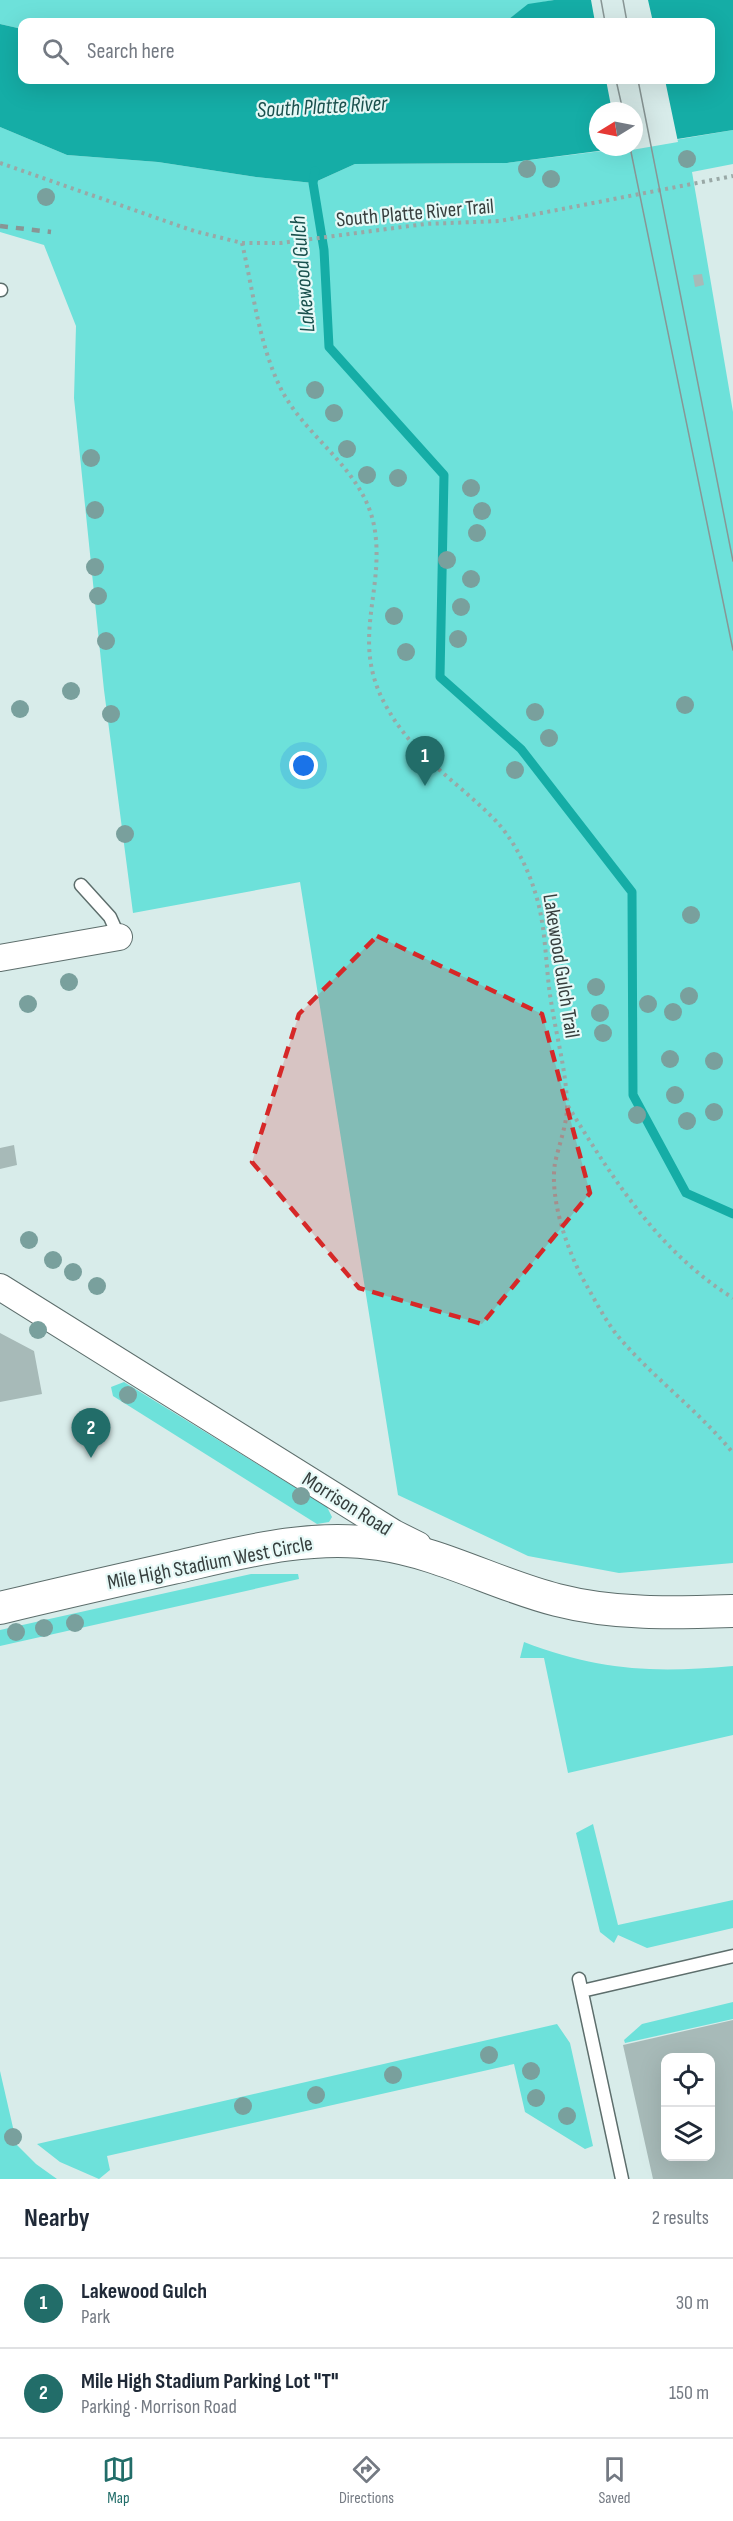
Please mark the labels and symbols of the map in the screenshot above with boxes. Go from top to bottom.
water label: South Platte River [256,90,389,124]
north arrow [589,102,643,156]
street label: South Platte River Trail [335,194,495,232]
water label: Lakewood Gulch [284,215,322,333]
pin: 1 [406,736,444,786]
your location [289,751,318,780]
street label: Lakewood Gulch Trail [537,892,585,1040]
pin: 2 [72,1408,110,1458]
street label: Morrison Road [298,1467,396,1541]
street label: Mile High Stadium West Circle [105,1531,315,1595]

